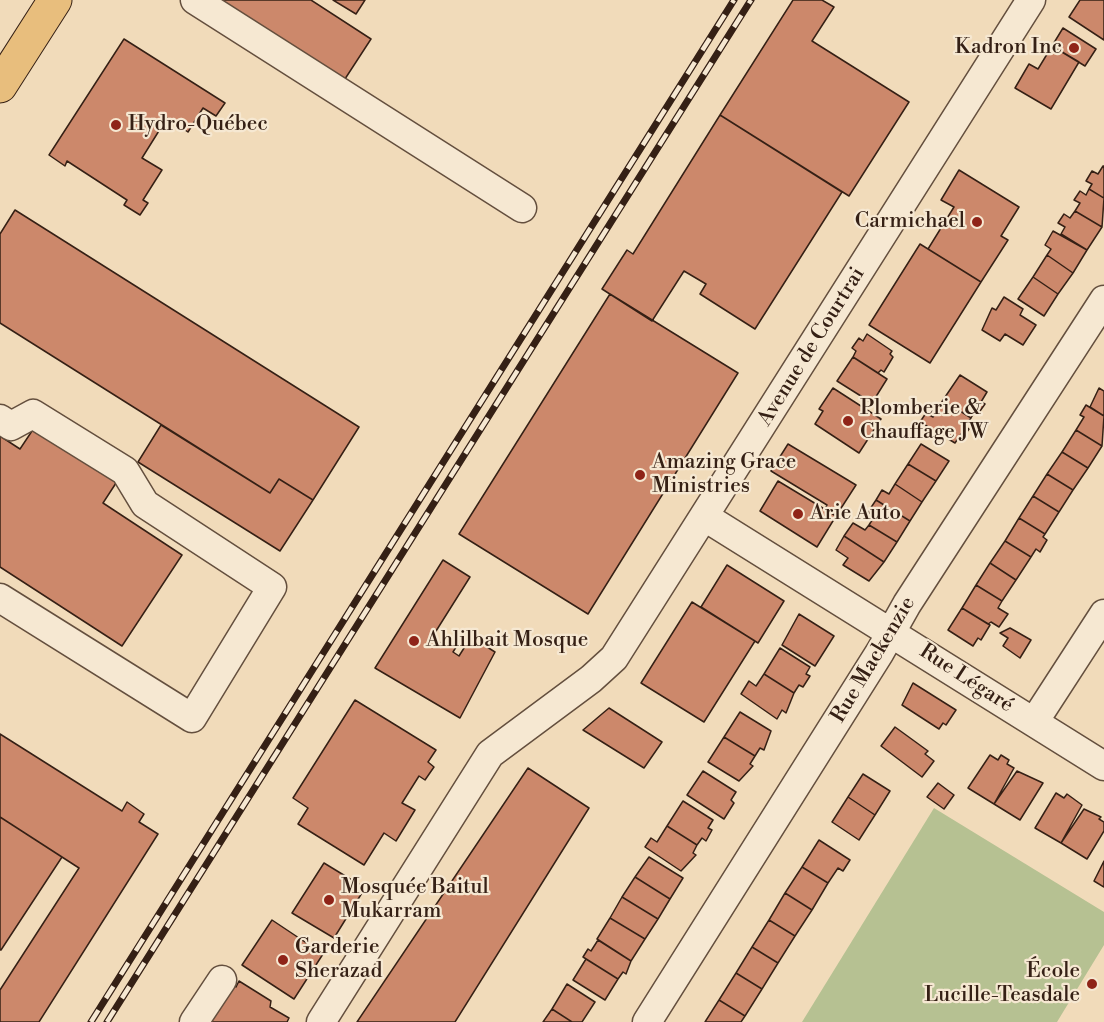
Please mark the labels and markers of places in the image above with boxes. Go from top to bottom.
place label: Kadron Inc [955,35,1062,61]
marker: Kadron Inc [1067,41,1081,55]
place label: Hydro-Québec [128,112,268,138]
marker: Hydro-Québec [109,118,123,132]
place label: Carmichael [855,209,965,235]
marker: Carmichael [970,215,984,229]
place label: Plomberie & Chauffage JW [860,396,988,446]
marker: Plomberie & Chauffage JW [841,414,855,428]
place label: Amazing Grace Ministries [652,450,796,500]
marker: Amazing Grace Ministries [633,468,647,482]
place label: Arie Auto [810,501,901,527]
marker: Arie Auto [791,507,805,521]
place label: Ahlilbait Mosque [426,628,588,654]
marker: Ahlilbait Mosque [407,634,421,648]
place label: Mosquée Baitul Mukarram [341,875,489,925]
marker: Mosquée Baitul Mukarram [322,893,336,907]
place label: Garderie Sherazad [295,935,382,985]
marker: Garderie Sherazad [276,953,290,967]
place label: École Lucille-Teasdale [924,959,1080,1009]
marker: École Lucille-Teasdale [1085,977,1099,991]

